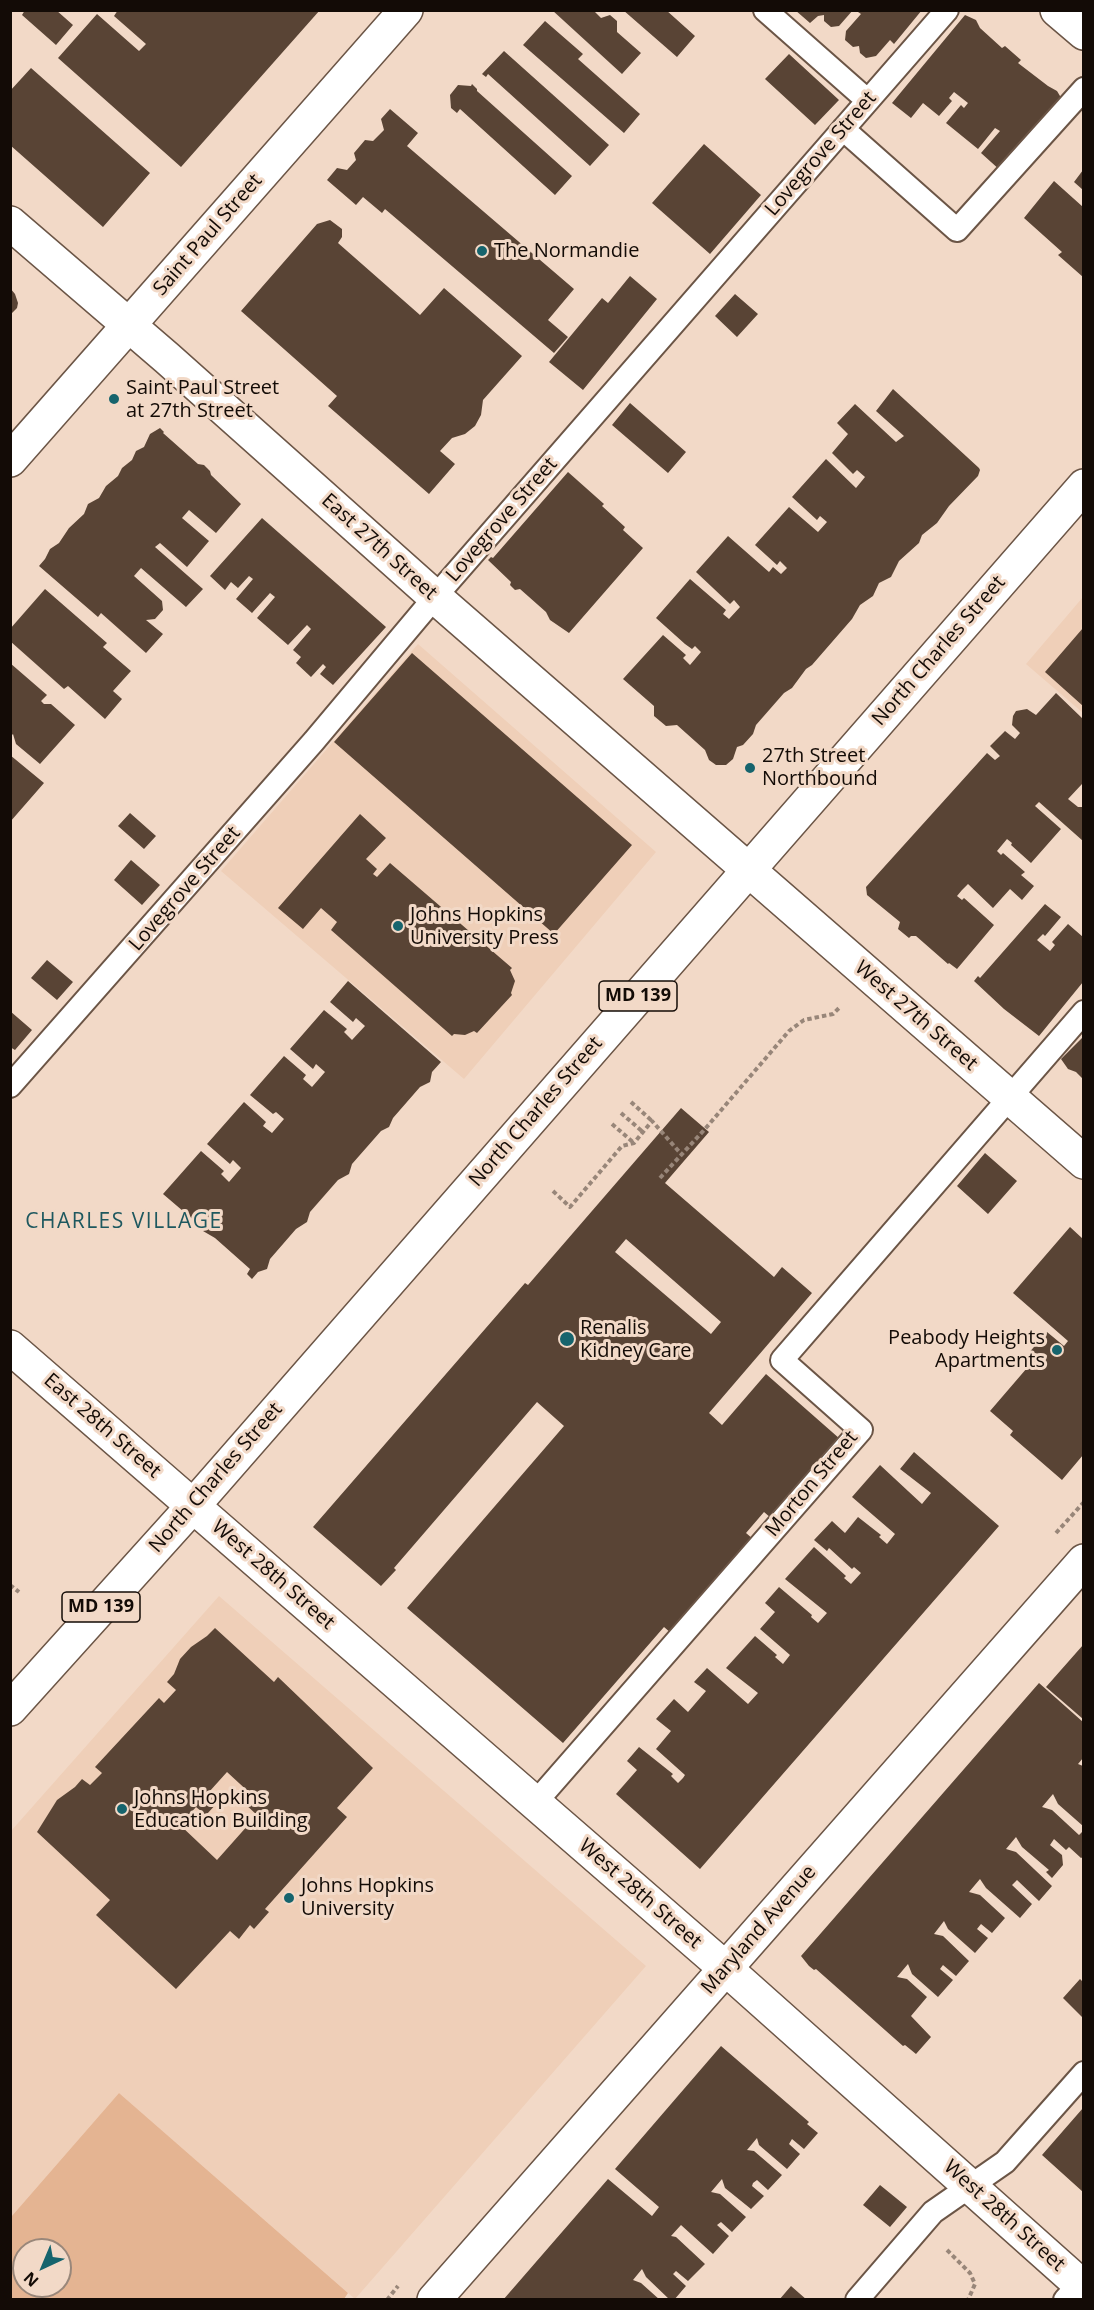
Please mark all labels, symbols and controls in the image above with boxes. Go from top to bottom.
street label: Lovegrove Street [760,87,882,221]
street label: Saint Paul Street [149,169,267,301]
place label: The Normandie [494,239,639,263]
marker: The Normandie [475,244,489,258]
place label: Saint Paul Street at 27th Street [126,376,279,423]
marker: Saint Paul Street at 27th Street [107,392,121,406]
street label: Lovegrove Street [441,453,563,587]
street label: East 27th Street [316,489,442,605]
street label: North Charles Street [867,571,1011,731]
place label: 27th Street Northbound [762,744,878,791]
marker: 27th Street Northbound [743,761,757,775]
street label: Lovegrove Street [124,822,246,956]
place label: Johns Hopkins University Press [410,903,559,950]
marker: Johns Hopkins University Press [391,919,405,933]
street label: West 27th Street [850,956,982,1076]
road number: MD 139 [599,981,677,1011]
street label: North Charles Street [464,1032,608,1192]
district label: CHARLES VILLAGE [25,1209,223,1235]
place label: Renalis Kidney Care [580,1316,691,1363]
place label: Peabody Heights Apartments [888,1326,1045,1373]
marker: Renalis Kidney Care [558,1330,576,1348]
marker: Peabody Heights Apartments [1050,1343,1064,1357]
street label: East 28th Street [39,1369,165,1483]
street label: North Charles Street [144,1398,288,1558]
street label: Morton Street [761,1426,863,1542]
street label: West 28th Street [207,1515,339,1635]
road number: MD 139 [62,1592,140,1622]
place label: Johns Hopkins Education Building [134,1786,308,1833]
marker: Johns Hopkins Education Building [115,1802,129,1816]
street label: West 28th Street [574,1834,706,1954]
street label: Maryland Avenue [697,1861,821,1999]
place label: Johns Hopkins University [301,1874,434,1921]
marker: Johns Hopkins University [282,1891,296,1905]
street label: West 28th Street [938,2155,1070,2277]
north arrow [12,2238,72,2298]
text: N [19,2267,43,2292]

